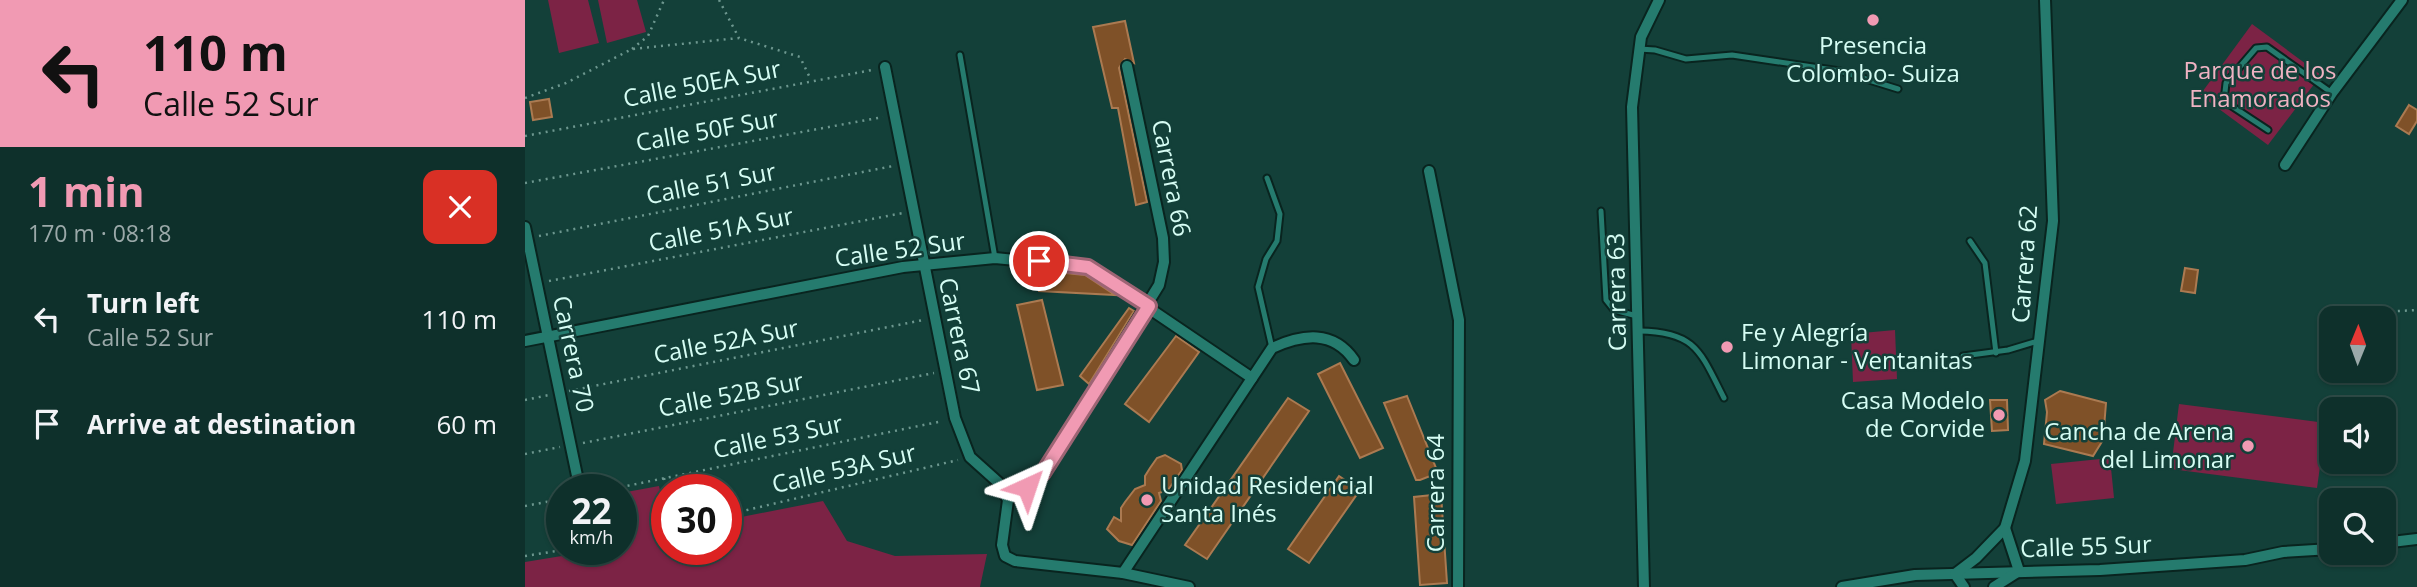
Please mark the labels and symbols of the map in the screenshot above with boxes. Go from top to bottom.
marker: Presencia Colombo- Suiza [1865,12,1881,28]
place label: Presencia Colombo- Suiza [1786,28,1960,89]
street label: Calle 50EA Sur [620,51,784,114]
park label: Parque de los Enamorados [2183,53,2337,114]
street label: Calle 50F Sur [633,101,781,158]
street label: Carrera 66 [1145,116,1200,239]
street label: Calle 51 Sur [643,154,779,211]
street label: Calle 51A Sur [646,198,796,259]
street label: Carrera 62 [2003,204,2044,324]
street label: Calle 52 Sur [832,223,967,274]
pin [1009,231,1069,291]
street label: Carrera 63 [1598,233,1633,351]
street label: Carrera 67 [932,274,989,397]
street label: Carrera 70 [546,292,603,415]
north arrow [2319,306,2396,383]
street label: Calle 52A Sur [651,310,801,371]
place label: Fe y Alegría Limonar - Ventanitas [1741,315,1973,376]
marker: Fe y Alegría Limonar - Ventanitas [1719,339,1735,355]
street label: Calle 52B Sur [655,363,806,424]
place label: Casa Modelo de Corvide [1841,383,1985,444]
street label: Calle 53 Sur [710,406,846,465]
marker: Casa Modelo de Corvide [1991,407,2007,423]
place label: Cancha de Arena del Limonar [2044,414,2234,475]
street label: Carrera 64 [1418,434,1451,552]
street label: Calle 53A Sur [768,435,919,500]
marker: Cancha de Arena del Limonar [2240,438,2256,454]
position arrow [990,450,1064,524]
place label: Unidad Residencial Santa Inés [1161,468,1374,529]
speed limit sign: 30 [651,474,742,565]
marker: Unidad Residencial Santa Inés [1139,492,1155,508]
street label: Calle 55 Sur [2020,527,2152,564]

